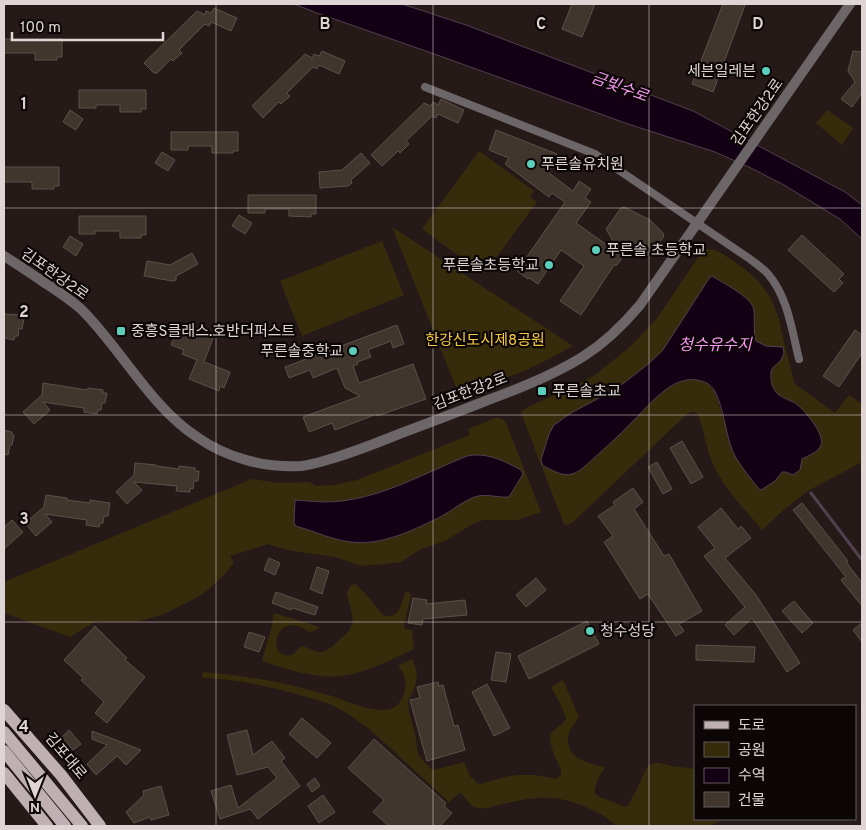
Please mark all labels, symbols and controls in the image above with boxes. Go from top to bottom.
scale bar [12,10,164,42]
text: B [319,15,331,35]
text: C [536,15,546,35]
text: D [752,15,764,35]
text: 100 m [20,19,61,38]
place label: 세븐일레븐 [687,63,756,82]
marker: 세븐일레븐 [760,65,772,77]
water label: 금빛수로 [588,68,652,108]
street label: 김포한강2로 [728,75,788,150]
text: 1 [21,95,27,115]
place label: 푸른솔유치원 [541,156,624,175]
marker: 푸른솔유치원 [525,158,537,170]
place label: 푸른솔 초등학교 [606,241,706,261]
marker: 푸른솔 초등학교 [590,244,602,256]
street label: 김포한강2로 [17,245,92,305]
place label: 푸른솔초등학교 [442,256,539,276]
marker: 푸른솔초등학교 [543,259,555,271]
text: 2 [19,303,29,323]
place label: 중흥S클래스.호반더퍼스트 [131,323,295,342]
marker: 중흥S클래스.호반더퍼스트 [115,325,127,337]
park label: 한강신도시제8공원 [425,332,545,351]
water label: 청수유수지 [678,336,753,356]
place label: 푸른솔중학교 [260,342,343,362]
marker: 푸른솔중학교 [347,345,359,357]
street label: 김포한강2로 [431,370,510,415]
place label: 푸른솔초교 [552,383,621,402]
marker: 푸른솔초교 [536,385,548,397]
text: 3 [19,510,29,530]
place label: 청수성당 [600,623,655,642]
marker: 청수성당 [584,625,596,637]
legend [694,705,856,820]
text: 도로 [738,717,766,736]
text: 4 [19,718,29,738]
street label: 김포대로 [40,730,90,784]
text: 공원 [738,742,766,761]
text: 수역 [738,767,766,786]
north arrow [10,770,60,820]
text: 건물 [738,792,766,811]
text: N [30,798,40,815]

